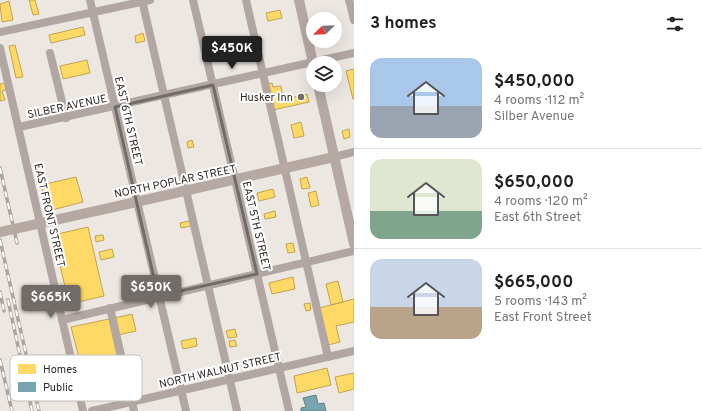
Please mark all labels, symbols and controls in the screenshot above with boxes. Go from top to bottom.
north arrow [306,12,342,48]
map controls [306,12,342,92]
text: 3 homes [370,13,437,35]
icon: filters [664,13,686,35]
pin: $450K [204,36,260,70]
text: $450K [211,41,253,57]
button: layers [306,56,342,92]
text: $450,000 [494,71,575,93]
icon: home [402,74,450,122]
street label: EAST 6TH STREET [111,75,145,167]
place label: Husker Inn [240,91,293,105]
street label: SILBER AVENUE [26,92,108,122]
marker: Husker Inn [296,92,306,102]
text: 4 rooms · 112 m² [494,93,584,109]
text: Silber Avenue [494,109,574,125]
street label: EAST FRONT STREET [30,162,68,269]
street label: NORTH POPLAR STREET [113,162,237,202]
text: $650,000 [494,172,574,194]
icon: home [402,175,450,223]
street label: EAST 5TH STREET [239,180,273,272]
text: 4 rooms · 120 m² [494,194,588,210]
text: East 6th Street [494,210,581,226]
text: $665,000 [494,272,573,294]
pin: $650K [123,275,179,309]
icon: home [402,275,450,323]
text: $650K [130,280,172,296]
pin: $665K [23,285,79,319]
text: $665K [31,290,71,306]
text: 5 rooms · 143 m² [494,294,587,310]
text: East Front Street [494,310,592,326]
street label: NORTH WALNUT STREET [158,350,283,392]
legend [10,355,142,401]
text: Homes [43,363,77,377]
text: Public [43,381,73,395]

